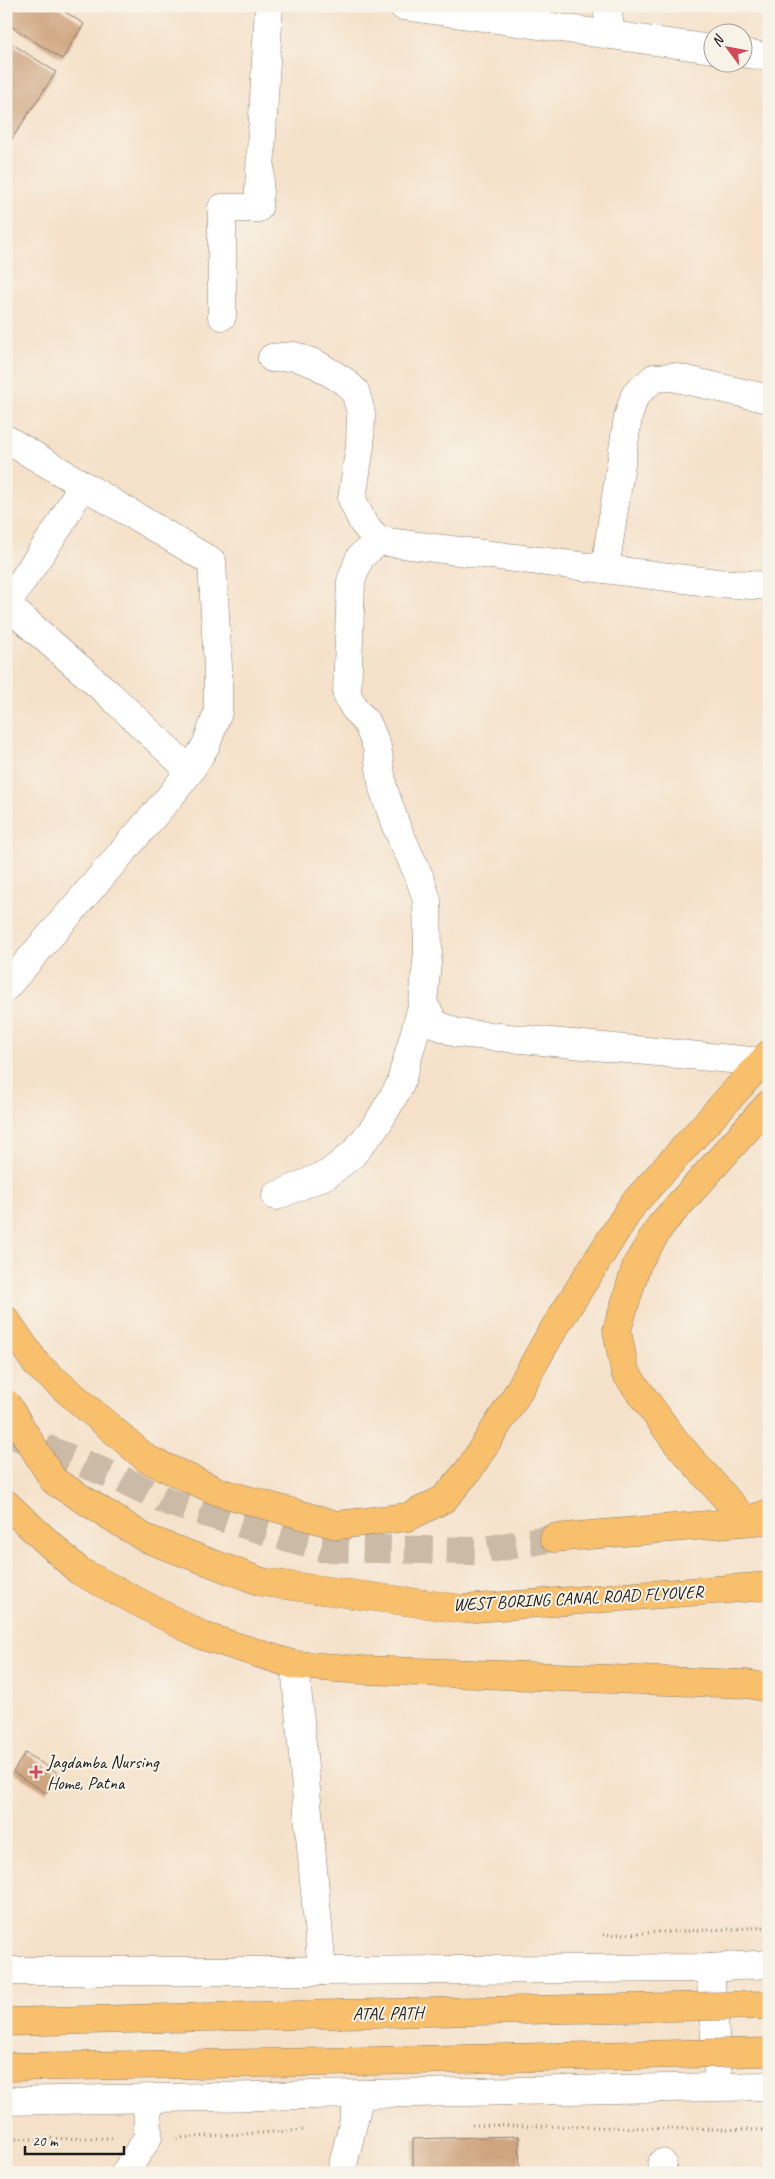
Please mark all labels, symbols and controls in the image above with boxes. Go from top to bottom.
north arrow [702,22,752,72]
text: N [708,31,728,50]
street label: WEST BORING CANAL ROAD FLYOVER [453,1580,705,1616]
place label: Jagdamba Nursing Home, Patna [46,1751,160,1794]
marker: Jagdamba Nursing Home, Patna [29,1765,43,1779]
street label: ATAL PATH [352,2001,426,2025]
scale bar [25,2124,124,2156]
text: 20 m [32,2132,59,2151]

